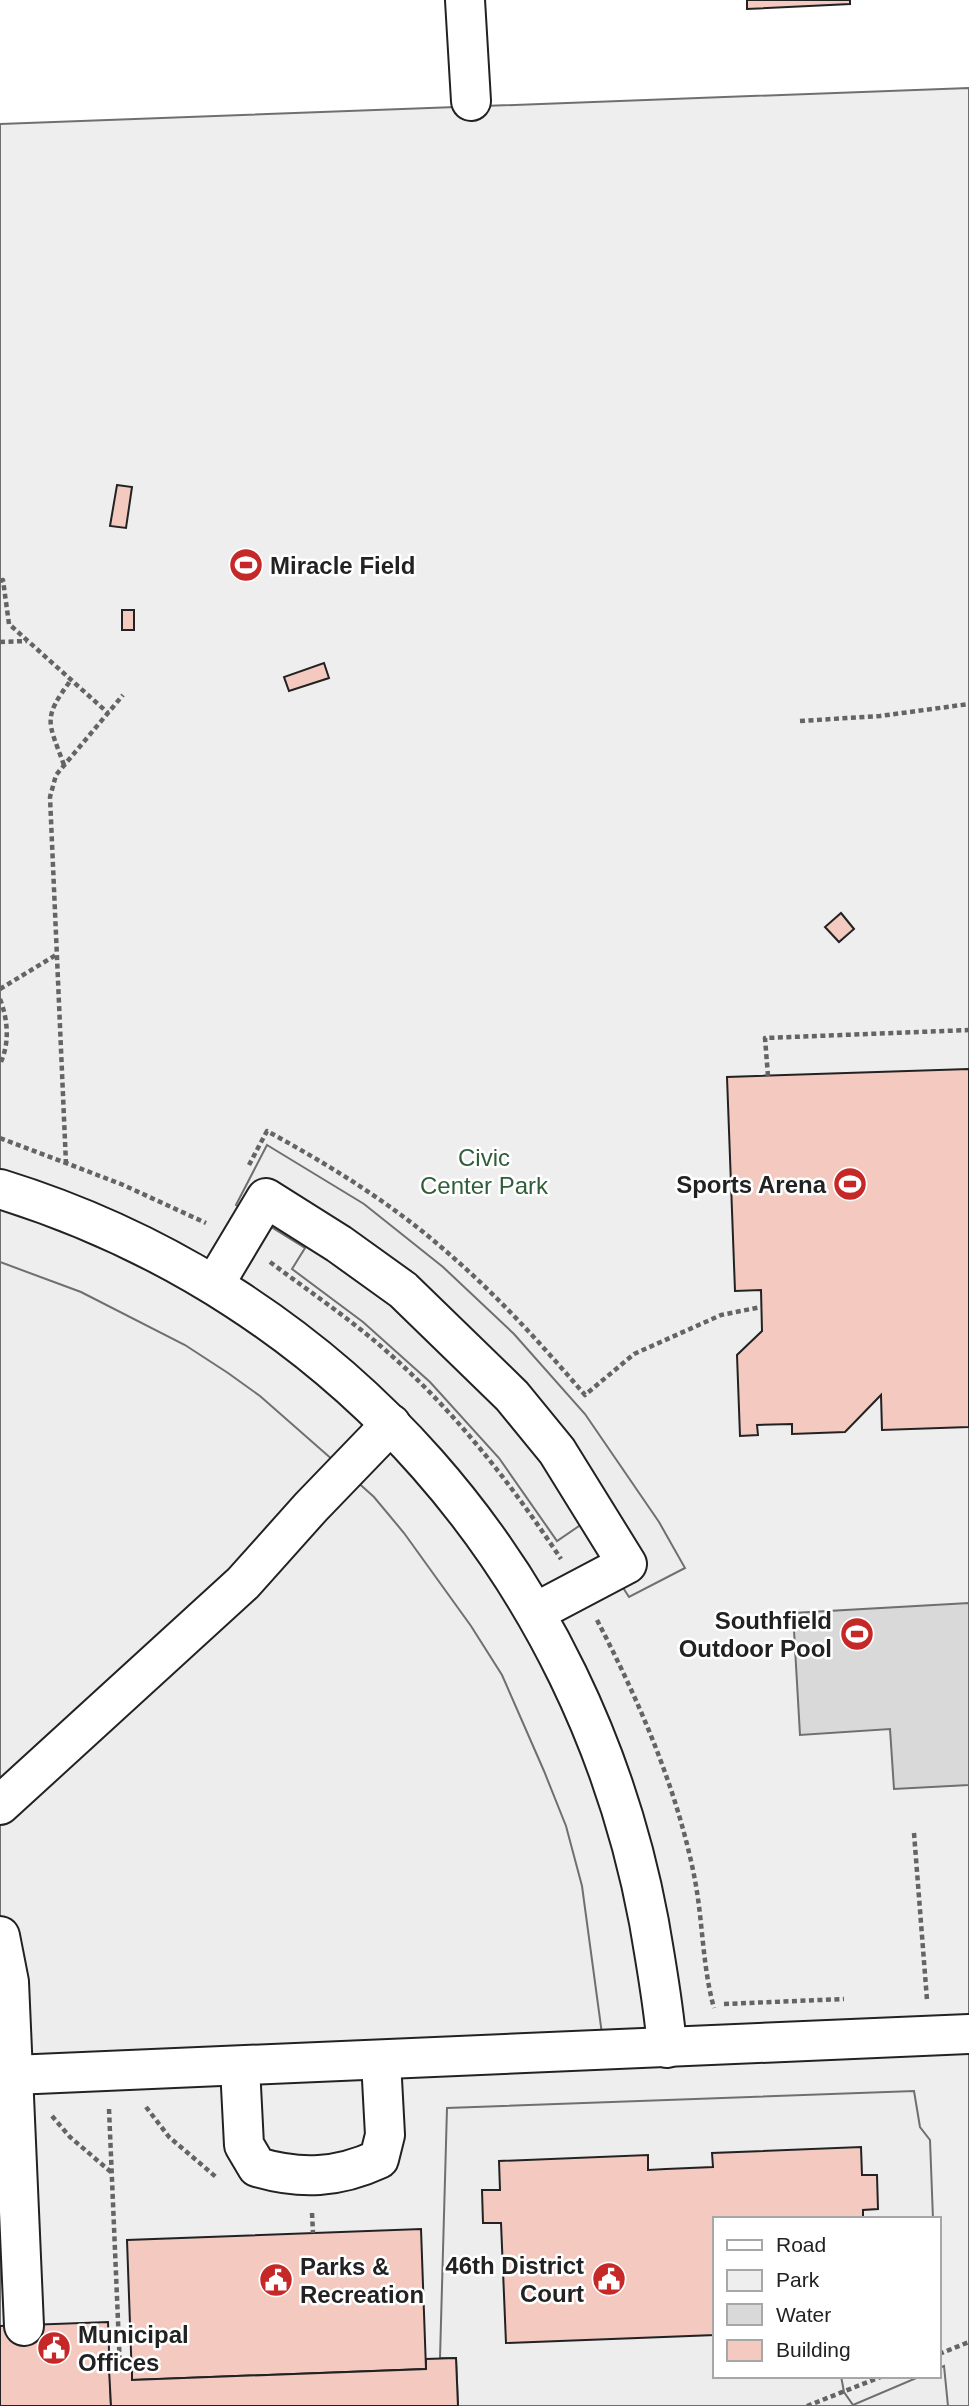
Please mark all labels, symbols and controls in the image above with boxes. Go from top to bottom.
sports icon: Miracle Field [227,546,265,584]
place label: Miracle Field [270,552,415,579]
park label: Civic Center Park [420,1144,549,1199]
sports icon: Sports Arena [831,1165,869,1203]
place label: Sports Arena [676,1171,827,1198]
place label: Southfield Outdoor Pool [679,1607,832,1662]
sports icon: Southfield Outdoor Pool [838,1615,876,1653]
legend [713,2217,941,2378]
text: Road [776,2233,826,2256]
place label: 46th District Court [445,2252,584,2307]
place label: Parks & Recreation [300,2253,424,2308]
public building icon: 46th District Court [590,2260,628,2298]
public building icon: Parks & Recreation [257,2261,295,2299]
text: Park [776,2268,820,2291]
text: Water [776,2303,831,2326]
place label: Municipal Offices [78,2321,189,2376]
public building icon: Municipal Offices [35,2329,73,2367]
text: Building [776,2338,851,2361]

